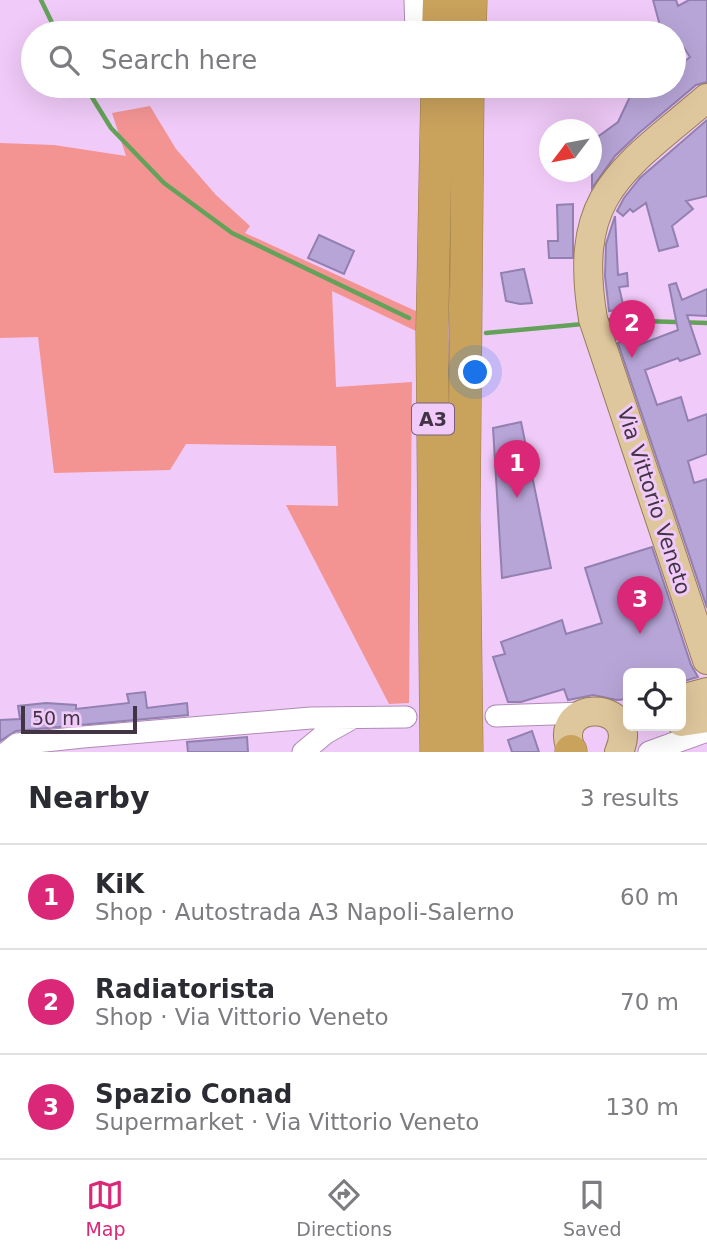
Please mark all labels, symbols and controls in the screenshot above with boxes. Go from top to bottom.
search box [21,21,686,98]
icon: search [45,41,83,79]
text: Search here [101,45,257,75]
north arrow [539,119,602,182]
pin: 2 [609,300,655,358]
your location [458,355,492,389]
road number: A3 [412,404,454,434]
street label: Via Vittorio Veneto [612,404,696,598]
pin: 1 [494,440,540,498]
pin: 3 [617,576,663,634]
map controls [623,668,686,731]
button: locate [623,668,686,731]
scale bar [21,703,136,735]
text: 50 m [32,707,81,729]
text: Nearby [28,780,150,815]
text: 3 results [580,785,679,811]
text: KiK [95,869,144,899]
text: 1 [43,884,59,910]
text: 60 m [620,884,679,910]
text: Shop · Autostrada A3 Napoli-Salerno [95,899,514,925]
text: Radiatorista [95,974,275,1004]
text: 2 [43,989,59,1015]
text: 70 m [620,989,679,1015]
text: Shop · Via Vittorio Veneto [95,1004,389,1030]
text: Spazio Conad [95,1079,292,1109]
text: 3 [43,1094,59,1120]
text: 130 m [605,1094,679,1120]
text: Supermarket · Via Vittorio Veneto [95,1109,479,1135]
tab: Map [85,1176,126,1240]
tab: Directions [296,1176,392,1240]
tab: Saved [563,1176,622,1240]

